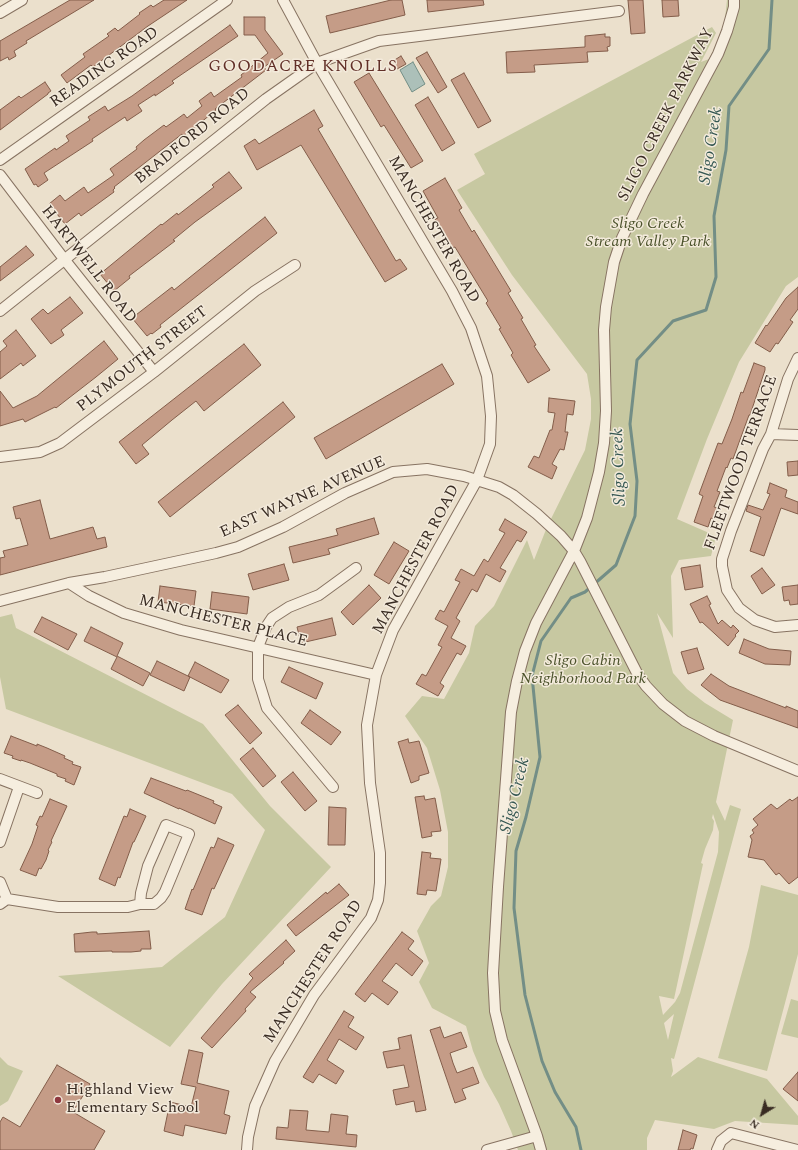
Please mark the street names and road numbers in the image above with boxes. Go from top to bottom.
street label: READING ROAD [47,23,163,113]
street label: SLIGO CREEK PARKWAY [615,25,719,205]
street label: BRADFORD ROAD [132,85,254,189]
street label: MANCHESTER ROAD [383,153,483,307]
street label: HARTWELL ROAD [36,202,140,328]
street label: PLYMOUTH STREET [74,303,212,417]
street label: FLEETWOOD TERRACE [701,373,783,553]
street label: EAST WAYNE AVENUE [217,453,389,543]
street label: MANCHESTER ROAD [369,482,465,638]
street label: MANCHESTER PLACE [137,592,309,652]
street label: MANCHESTER ROAD [261,897,367,1047]

